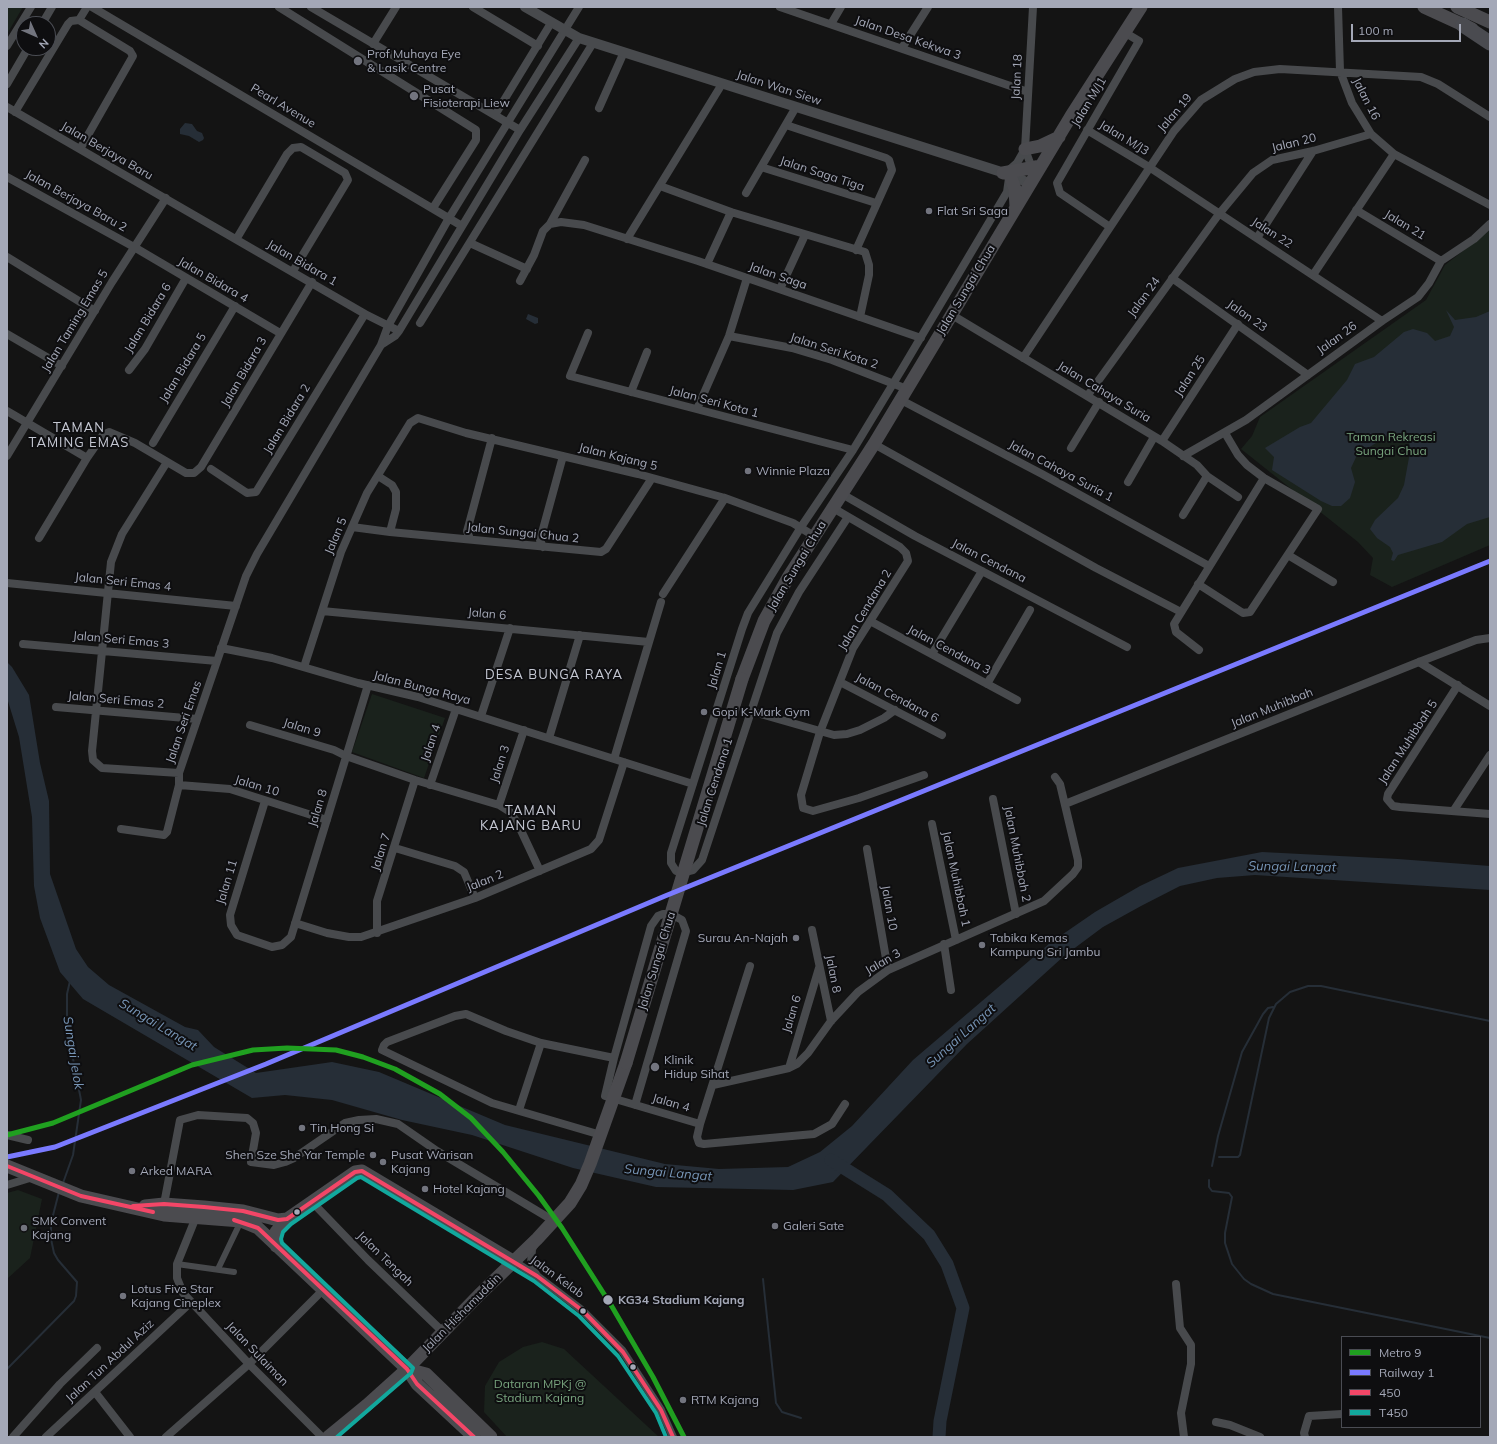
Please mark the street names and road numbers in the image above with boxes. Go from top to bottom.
street label: Jalan Desa Kekwa 3 [853,13,963,63]
street label: Jalan 18 [1009,54,1025,100]
street label: Jalan Wan Siew [735,67,823,109]
street label: Jalan M/J1 [1068,74,1110,130]
street label: Jalan 16 [1349,75,1383,123]
street label: Pearl Avenue [248,81,318,131]
street label: Jalan 19 [1155,91,1195,135]
street label: Jalan M/J3 [1096,117,1152,159]
street label: Jalan Berjaya Baru [59,119,155,183]
street label: Jalan 20 [1270,130,1318,156]
street label: Jalan Saga Tiga [778,154,866,194]
street label: Jalan Berjaya Baru 2 [23,167,129,235]
street label: Jalan 21 [1382,207,1428,243]
street label: Jalan 22 [1249,214,1295,252]
street label: Jalan Bidara 1 [264,237,340,289]
street label: Jalan Sungai Chua [933,242,999,338]
street label: Jalan Bidara 4 [175,254,251,306]
street label: Jalan Saga [747,259,809,293]
street label: Jalan Taming Emas 5 [39,267,111,375]
street label: Jalan 24 [1125,274,1163,320]
street label: Jalan Bidara 6 [122,281,174,355]
street label: Jalan 23 [1224,297,1270,335]
street label: Jalan 26 [1314,319,1360,357]
street label: Jalan Seri Kota 2 [788,330,880,372]
street label: Jalan Bidara 5 [157,331,209,405]
street label: Jalan Bidara 3 [218,334,270,410]
street label: Jalan 25 [1171,353,1209,399]
street label: Jalan Cahaya Suria [1055,358,1153,426]
street label: Jalan Bidara 2 [261,382,313,456]
street label: Jalan Seri Kota 1 [668,383,760,421]
street label: Jalan Cahaya Suria 1 [1006,437,1116,505]
street label: Jalan Kajang 5 [577,440,659,474]
street label: Jalan 5 [322,515,350,557]
street label: Jalan Sungai Chua [764,518,830,614]
street label: Jalan Sungai Chua 2 [466,520,580,546]
street label: Jalan Cendana [949,536,1029,586]
street label: Jalan Cendana 2 [835,567,895,653]
street label: Jalan Seri Emas 4 [74,570,172,594]
street label: Jalan 6 [467,605,507,623]
street label: Jalan Cendana 3 [905,622,993,678]
street label: Jalan Seri Emas 3 [72,629,170,651]
street label: Jalan 1 [704,649,730,691]
street label: Jalan Bunga Raya [372,668,472,708]
street label: Jalan Cendana 6 [853,670,941,726]
street label: Jalan Seri Emas [163,679,205,765]
street label: Jalan Muhibbah [1229,685,1315,731]
street label: Jalan Seri Emas 2 [67,689,165,711]
street label: Jalan Muhibbah 5 [1375,697,1441,787]
street label: Jalan 9 [281,715,323,741]
street label: Jalan 4 [418,722,444,764]
street label: Jalan Cendana 1 [694,736,736,828]
street label: Jalan 3 [487,743,513,785]
street label: Jalan 10 [233,772,281,800]
street label: Jalan 8 [305,787,331,829]
street label: Jalan Muhibbah 2 [1001,805,1033,903]
street label: Jalan Muhibbah 1 [939,830,973,928]
street label: Jalan 7 [368,831,394,873]
street label: Jalan 11 [213,858,241,906]
street label: Jalan 2 [464,867,506,895]
street label: Jalan 10 [878,884,900,932]
street label: Jalan Sungai Chua [635,910,679,1012]
street label: Jalan 3 [863,946,903,978]
street label: Jalan 8 [822,954,844,994]
street label: Jalan 6 [779,993,805,1035]
street label: Jalan 4 [650,1091,692,1115]
street label: Jalan Tengah [354,1229,416,1289]
street label: Jalan Kelab [527,1253,587,1301]
street label: Jalan Hishamuddin [420,1271,504,1355]
street label: Jalan Tun Abdul Aziz [63,1316,157,1406]
street label: Jalan Sulaiman [223,1319,291,1389]

